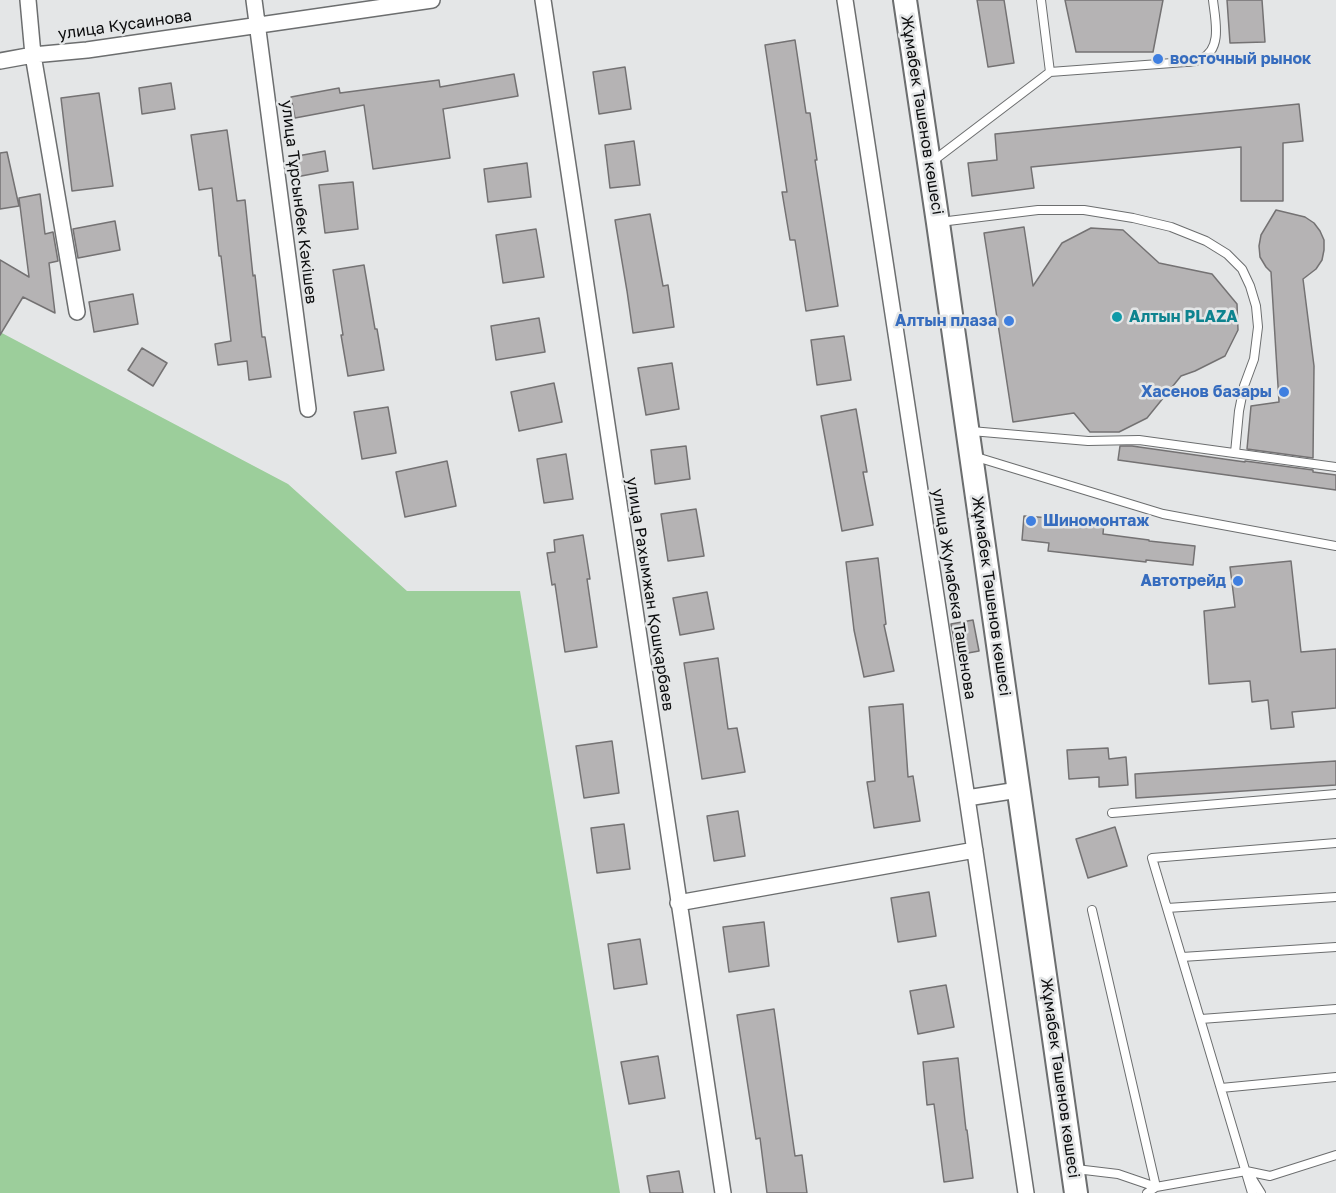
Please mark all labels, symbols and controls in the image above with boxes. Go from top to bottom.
street label: улица Кусаинова [57,6,193,44]
street label: Жұмабек Тәшенов көшесі [897,14,947,216]
place label: восточный рынок [1170,49,1311,69]
marker: восточный рынок [1151,52,1165,66]
street label: улица Тұрсынбек Кәкішев [277,99,321,305]
place label: Алтын PLAZA [1129,307,1238,327]
marker: Алтын PLAZA [1110,310,1124,324]
place label: Алтын плаза [895,311,997,331]
marker: Алтын плаза [1002,314,1016,328]
place label: Хасенов базары [1141,382,1272,402]
marker: Хасенов базары [1277,385,1291,399]
street label: улица Рахымжан Қошқарбаев [622,476,678,712]
street label: улица Жумабека Ташенова [928,487,980,701]
street label: Жұмабек Тәшенов көшесі [967,495,1015,697]
place label: Шиномонтаж [1043,511,1149,531]
marker: Шиномонтаж [1024,514,1038,528]
place label: Автотрейд [1141,571,1226,591]
marker: Автотрейд [1231,574,1245,588]
street label: Жұмабек Тәшенов көшесі [1036,977,1084,1179]

